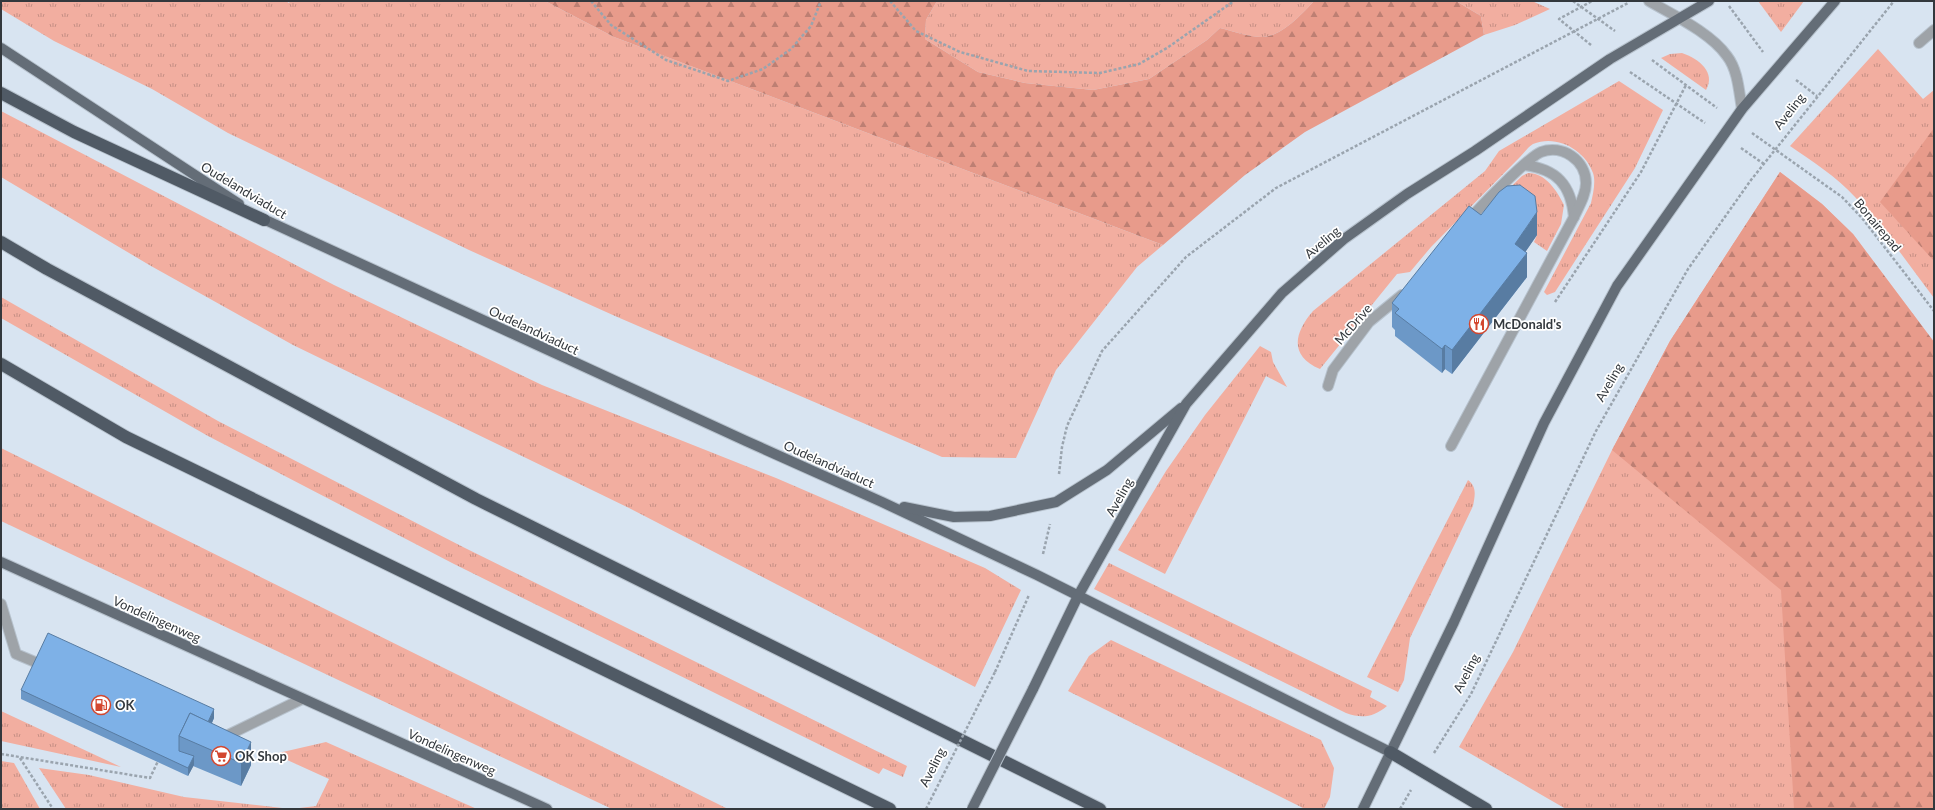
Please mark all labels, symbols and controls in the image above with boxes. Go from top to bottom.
street label: Aveling [1770,89,1808,132]
street label: Oudelandviaduct [198,158,290,222]
street label: Bonairepad [1851,195,1905,255]
street label: Aveling [1301,222,1343,262]
street label: McDrive [1331,300,1375,348]
street label: Oudelandviaduct [486,302,582,358]
restaurant icon: McDonald's [1468,313,1490,335]
place label: McDonald's [1493,316,1562,332]
street label: Aveling [1592,360,1627,404]
street label: Oudelandviaduct [781,437,877,491]
street label: Aveling [1102,475,1136,519]
street label: Vondelingenweg [111,592,204,646]
street label: Aveling [1449,651,1483,695]
fuel station icon: OK [90,694,112,716]
place label: OK [115,697,136,713]
street label: Vondelingenweg [406,725,499,779]
supermarket icon: OK Shop [210,745,232,767]
street label: Aveling [915,745,949,789]
place label: OK Shop [235,748,287,764]

